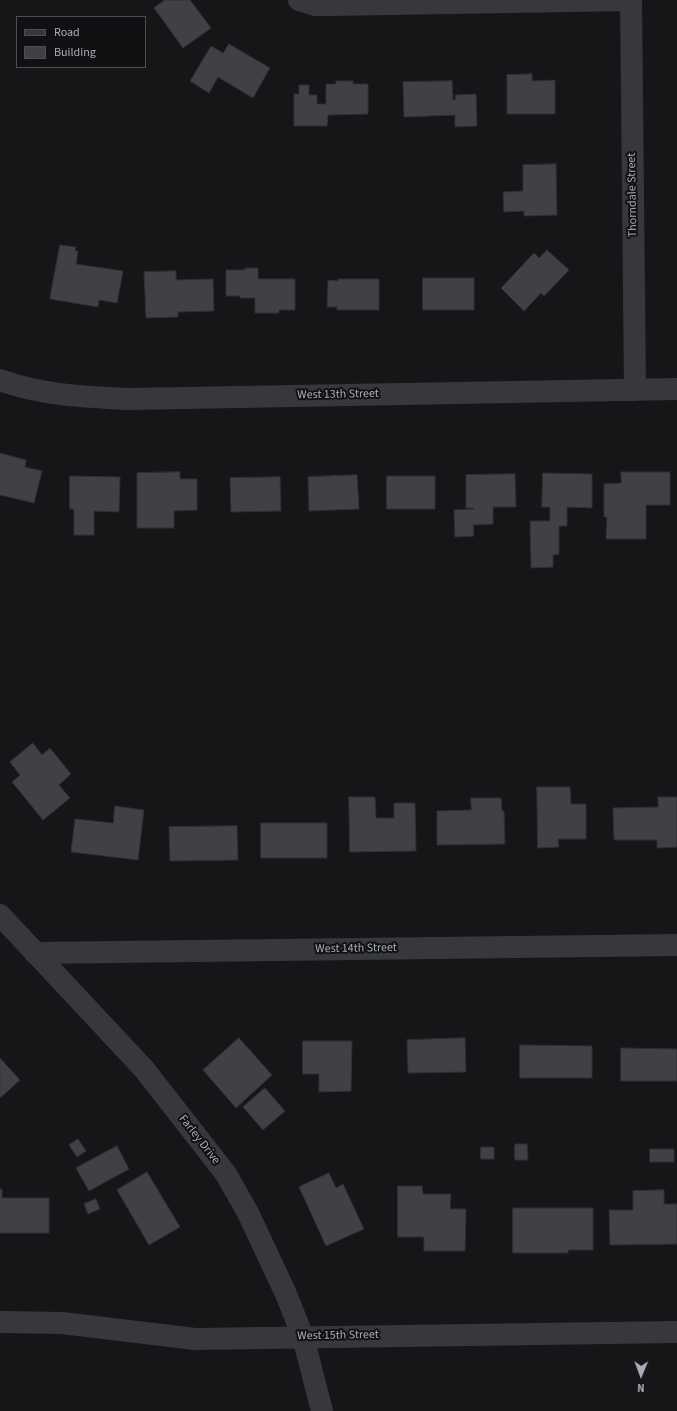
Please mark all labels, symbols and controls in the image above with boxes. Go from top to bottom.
legend [16,16,146,68]
text: Road [54,24,80,41]
text: Building [54,44,96,61]
street label: Thorndale Street [625,153,641,237]
street label: West 13th Street [297,387,379,403]
street label: West 14th Street [315,941,397,957]
street label: Farley Drive [175,1112,223,1168]
street label: West 15th Street [297,1328,379,1344]
north arrow [621,1355,661,1395]
text: N [637,1380,645,1395]

